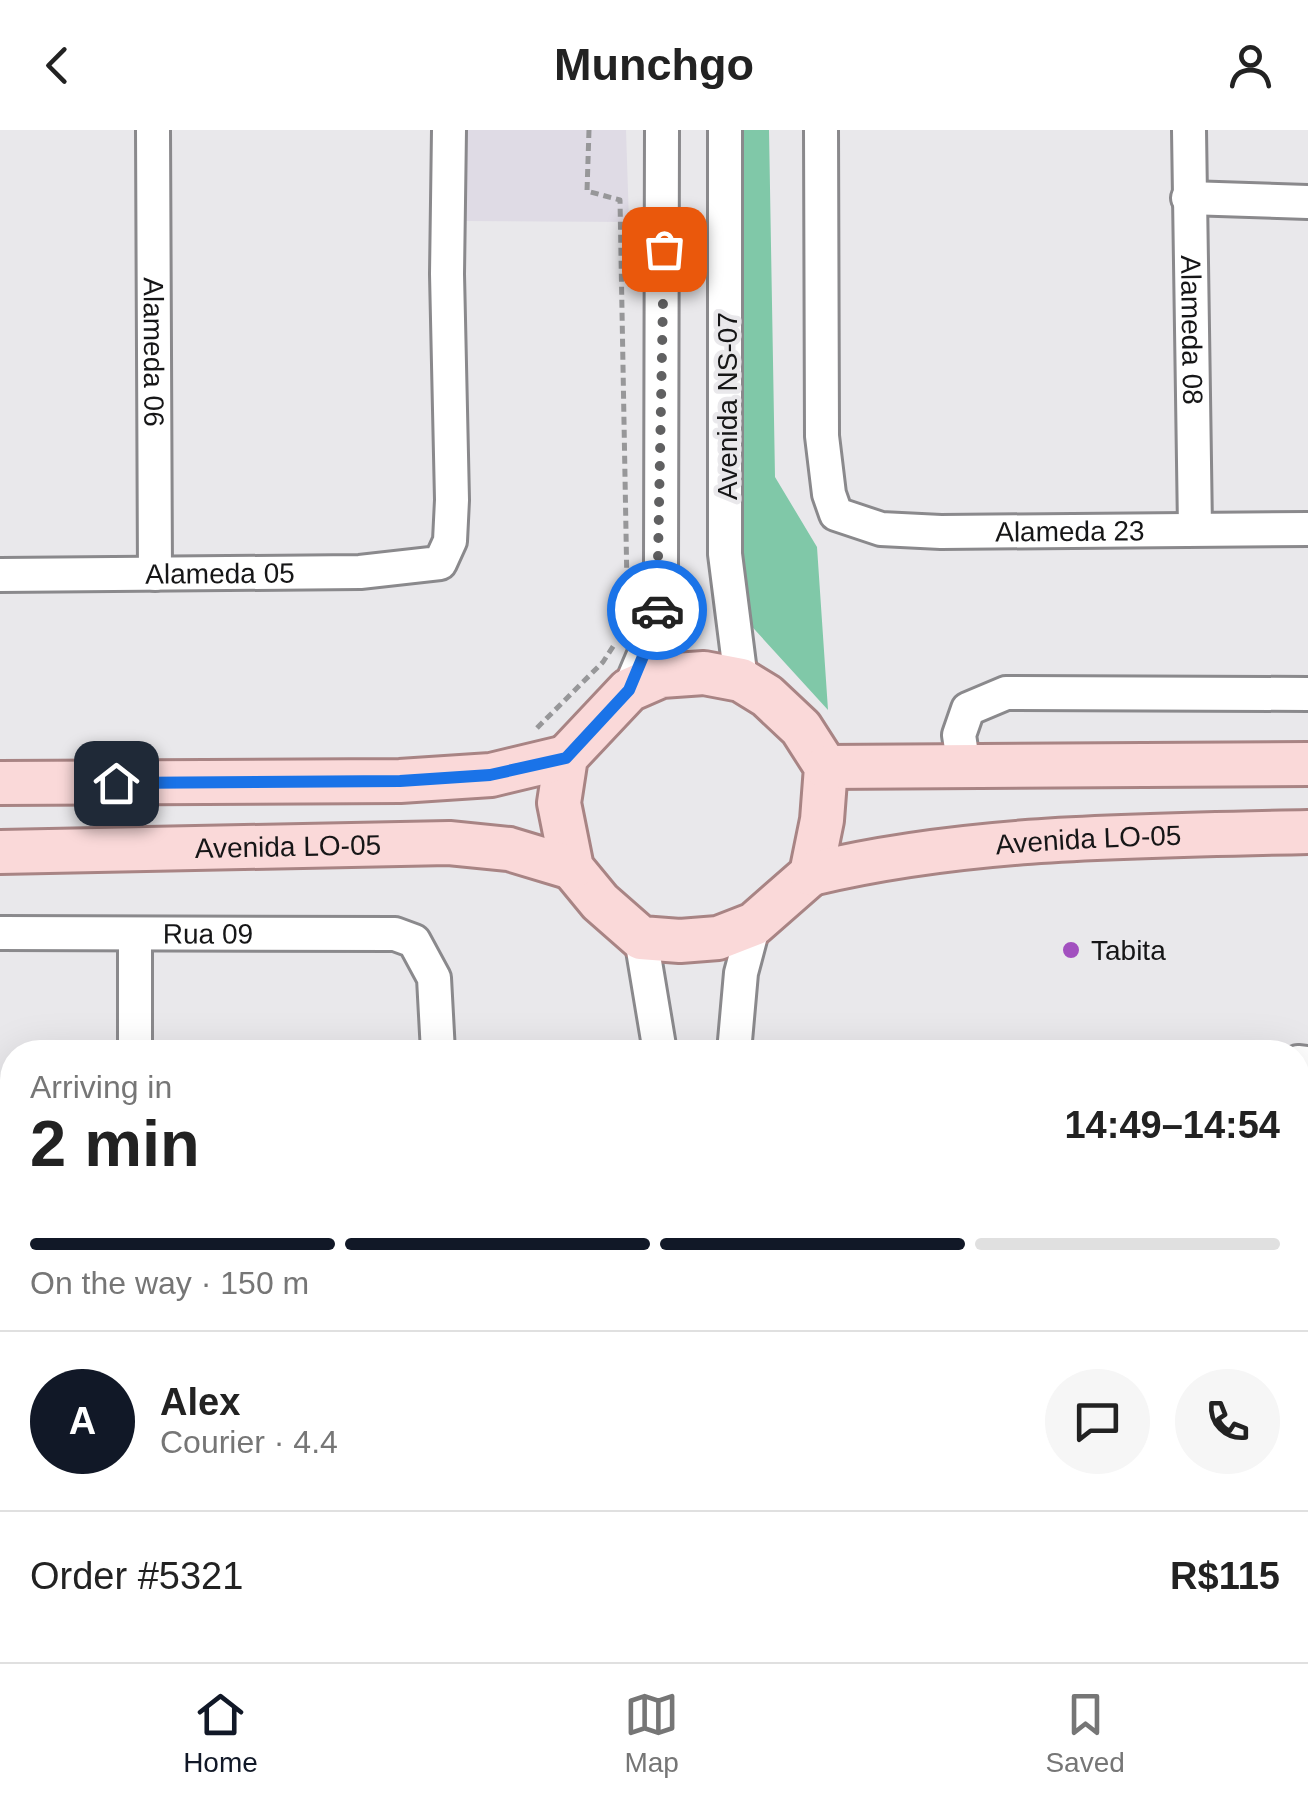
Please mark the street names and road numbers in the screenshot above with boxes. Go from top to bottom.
street label: Alameda 08 [1175,255,1208,405]
street label: Alameda 06 [138,277,169,427]
street label: Avenida NS-07 [712,312,743,500]
street label: Alameda 23 [995,515,1145,548]
street label: Alameda 05 [145,558,295,590]
street label: Avenida LO-05 [994,820,1182,861]
street label: Avenida LO-05 [194,829,381,864]
street label: Rua 09 [163,918,253,950]

